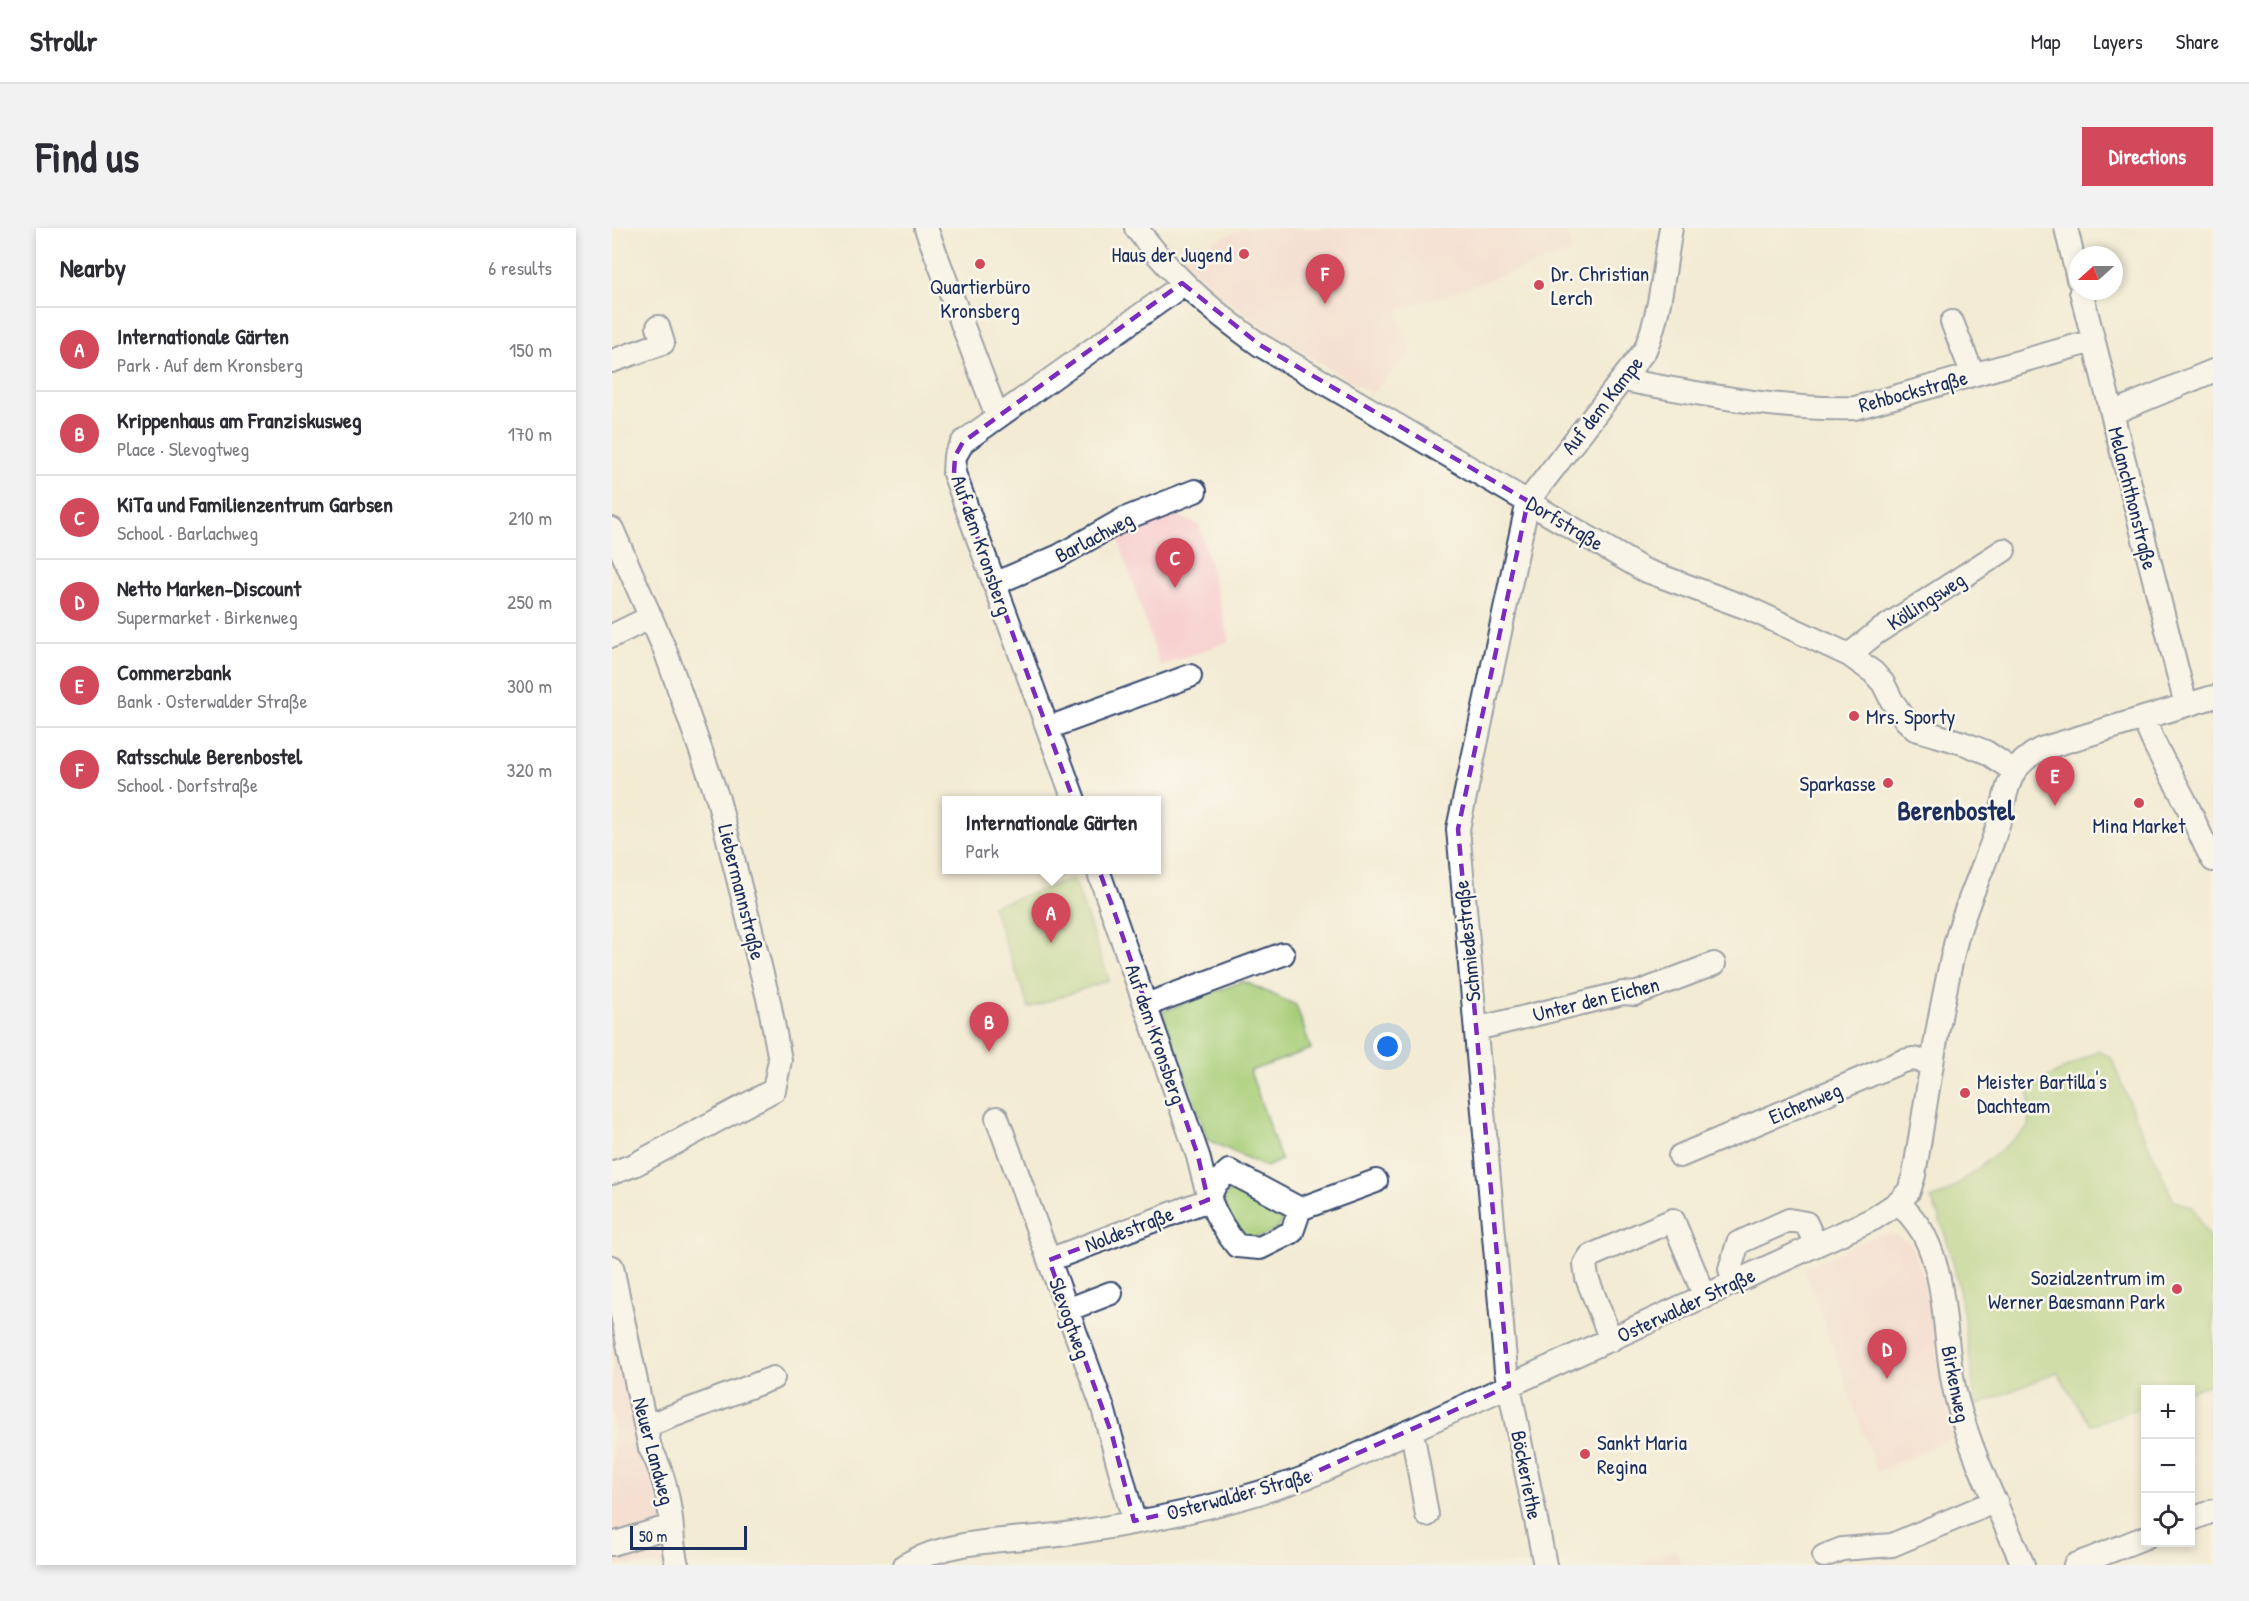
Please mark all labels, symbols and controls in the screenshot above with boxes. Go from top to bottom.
text: Strollr [30,22,97,60]
text: Map [2031,27,2060,56]
text: Layers [2093,27,2143,56]
text: Share [2176,27,2219,56]
button: Directions [2082,127,2213,186]
text: Find us [36,128,139,185]
place label: Haus der Jugend [1112,240,1232,269]
north arrow [2069,246,2123,300]
marker: Haus der Jugend [1237,247,1251,261]
text: Nearby [60,250,126,285]
text: 6 results [488,254,552,281]
pin: F [1306,254,1344,304]
marker: Quartierbüro Kronsberg [973,257,987,271]
place label: Dr. Christian Lerch [1551,259,1649,312]
place label: Quartierbüro Kronsberg [930,272,1030,325]
marker: Dr. Christian Lerch [1532,278,1546,292]
text: Internationale Gärten [117,321,289,351]
text: A [75,336,84,363]
text: 150 m [509,336,552,363]
street label: Auf dem Kampe [1554,350,1650,460]
text: Park · Auf dem Kronsberg [117,351,303,378]
street label: Rehbockstraße [1855,363,1971,419]
text: Krippenhaus am Franziskusweg [117,405,362,435]
text: B [74,420,85,447]
text: 170 m [508,420,552,447]
street label: Melanchthonstraße [2101,424,2165,572]
text: Place · Slevogtweg [117,435,249,462]
street label: Auf dem Kronsberg [944,471,1020,619]
text: KiTa und Familienzentrum Garbsen [117,489,393,519]
street label: Dorfstraße [1521,489,1609,557]
text: C [74,504,85,531]
text: 210 m [508,504,552,531]
street label: Barlachweg [1050,504,1138,570]
text: School · Barlachweg [117,519,258,546]
pin: C [1156,538,1194,588]
street label: Köllingsweg [1881,565,1971,637]
text: Netto Marken-Discount [117,573,301,603]
text: D [75,588,84,615]
text: 250 m [507,588,552,615]
text: Supermarket · Birkenweg [117,603,298,630]
text: Commerzbank [117,657,231,687]
text: E [75,672,84,699]
text: 300 m [507,672,552,699]
text: Bank · Osterwalder Straße [117,687,308,714]
place label: Mrs. Sporty [1866,702,1955,731]
marker: Mrs. Sporty [1847,709,1861,723]
text: Ratsschule Berenbostel [117,741,302,771]
text: F [76,756,83,783]
text: 320 m [507,756,552,783]
pin: E [2036,756,2074,806]
place label: Sparkasse [1800,769,1876,798]
text: School · Dorfstraße [117,771,258,798]
marker: Sparkasse [1881,776,1895,790]
district label: Berenbostel [1897,792,2016,828]
popup [942,796,1161,874]
marker: Mina Market [2132,796,2146,810]
text: Internationale Gärten [966,807,1138,837]
place label: Mina Market [2093,811,2186,840]
street label: Liebermannstraße [711,821,773,963]
text: Park [966,837,999,864]
street label: Schmiedestraße [1446,879,1488,1003]
pin: A [1032,894,1070,943]
street label: Auf dem Kronsberg [1118,960,1194,1108]
street label: Unter den Eichen [1530,969,1662,1029]
pin: B [970,1002,1009,1052]
your location [1373,1032,1402,1061]
place label: Meister Bartilla's Dachteam [1977,1067,2107,1120]
street label: Eichenweg [1764,1075,1846,1131]
marker: Meister Bartilla's Dachteam [1958,1086,1972,1100]
street label: Noldestraße [1080,1199,1178,1259]
street label: Osterwalder Straße [1612,1260,1760,1350]
place label: Sozialzentrum im Werner Baesmann Park [1988,1263,2165,1316]
street label: Slevogtweg [1042,1273,1098,1363]
marker: Sozialzentrum im Werner Baesmann Park [2170,1282,2184,1296]
pin: D [1868,1330,1906,1379]
street label: Birkenweg [1934,1343,1978,1425]
map controls [2141,1385,2195,1547]
button: + [2141,1385,2195,1439]
street label: Neuer Landweg [626,1394,682,1508]
street label: Böckeriethe [1504,1428,1550,1522]
place label: Sankt Maria Regina [1597,1428,1687,1481]
button: − [2141,1439,2195,1493]
marker: Sankt Maria Regina [1578,1447,1592,1461]
street label: Osterwalder Straße [1163,1461,1315,1527]
button: locate [2141,1493,2195,1547]
scale bar [630,1523,747,1550]
text: 50 m [639,1525,668,1547]

